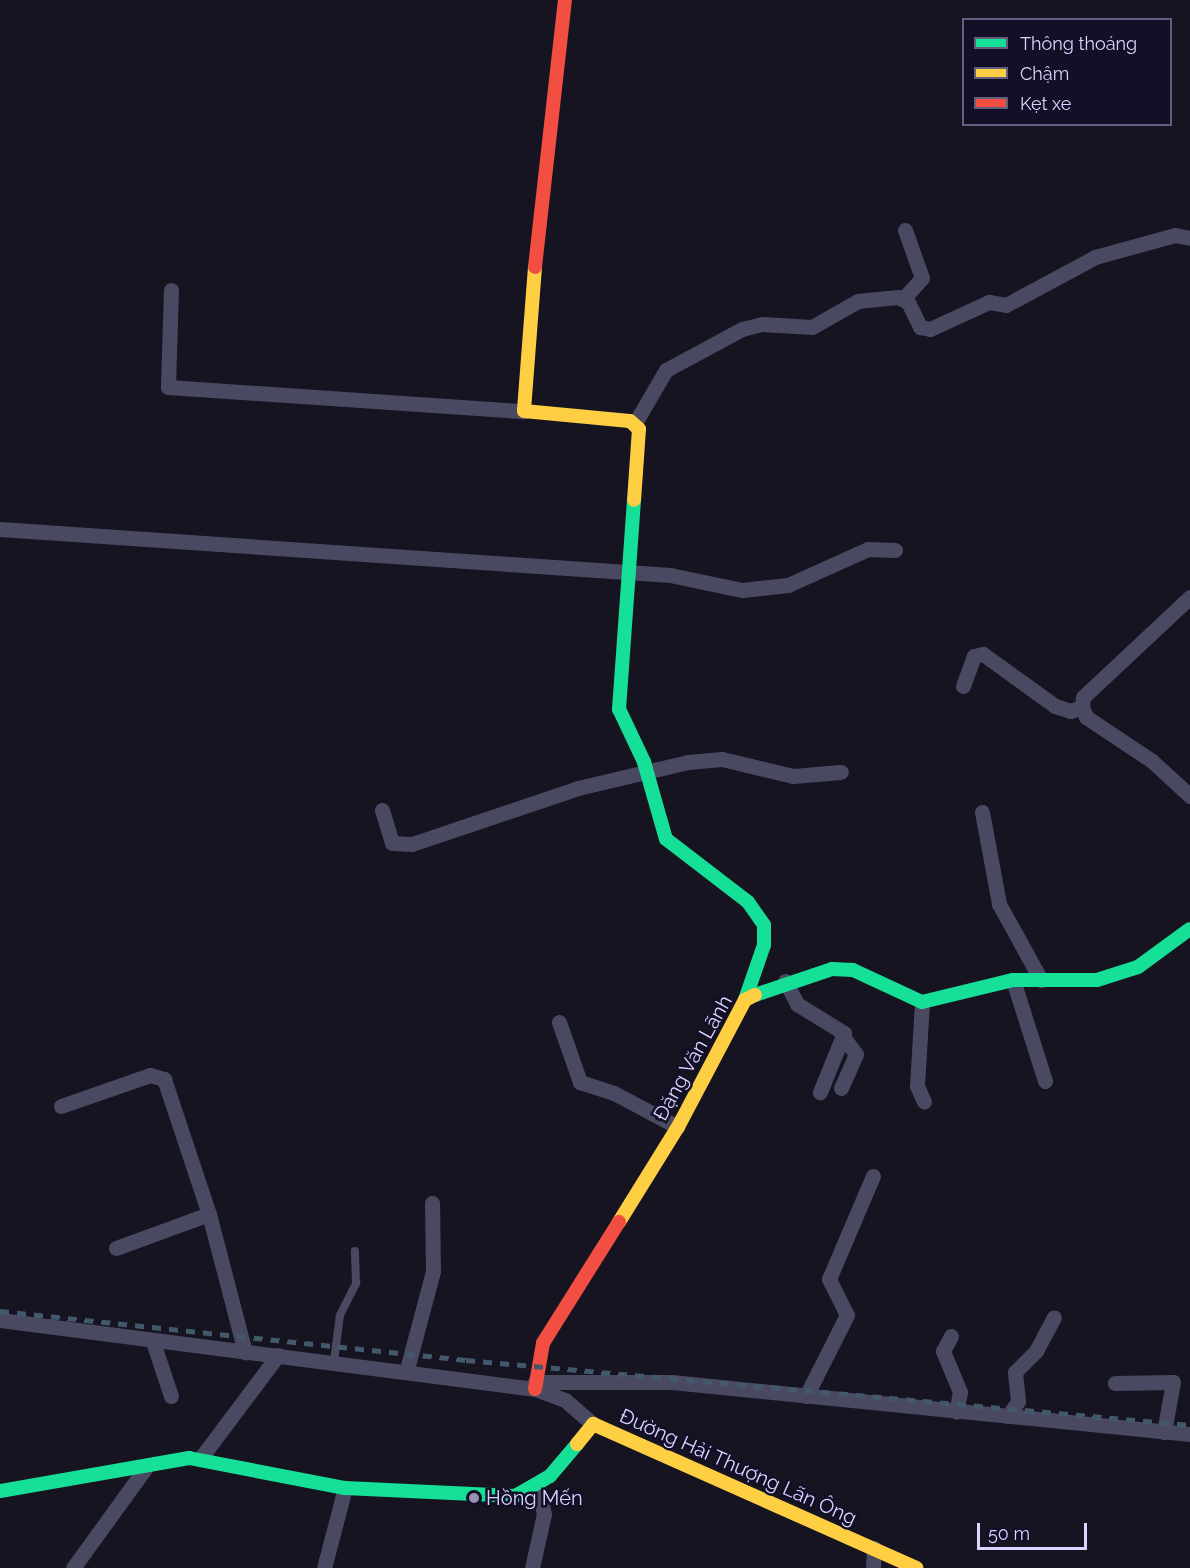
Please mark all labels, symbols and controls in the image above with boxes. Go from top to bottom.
legend [962,18,1172,126]
text: Thông thoáng [1020,33,1137,54]
text: Chậm [1020,63,1069,84]
text: Kẹt xe [1020,93,1071,114]
street label: Đặng Văn Lãnh [648,991,738,1125]
street label: Đường Hải Thượng Lãn Ông [616,1404,860,1530]
place label: Hồng Mến [486,1486,583,1510]
marker: Hồng Mến [467,1491,481,1505]
scale bar [980,1511,1090,1549]
text: 50 m [988,1523,1030,1544]

